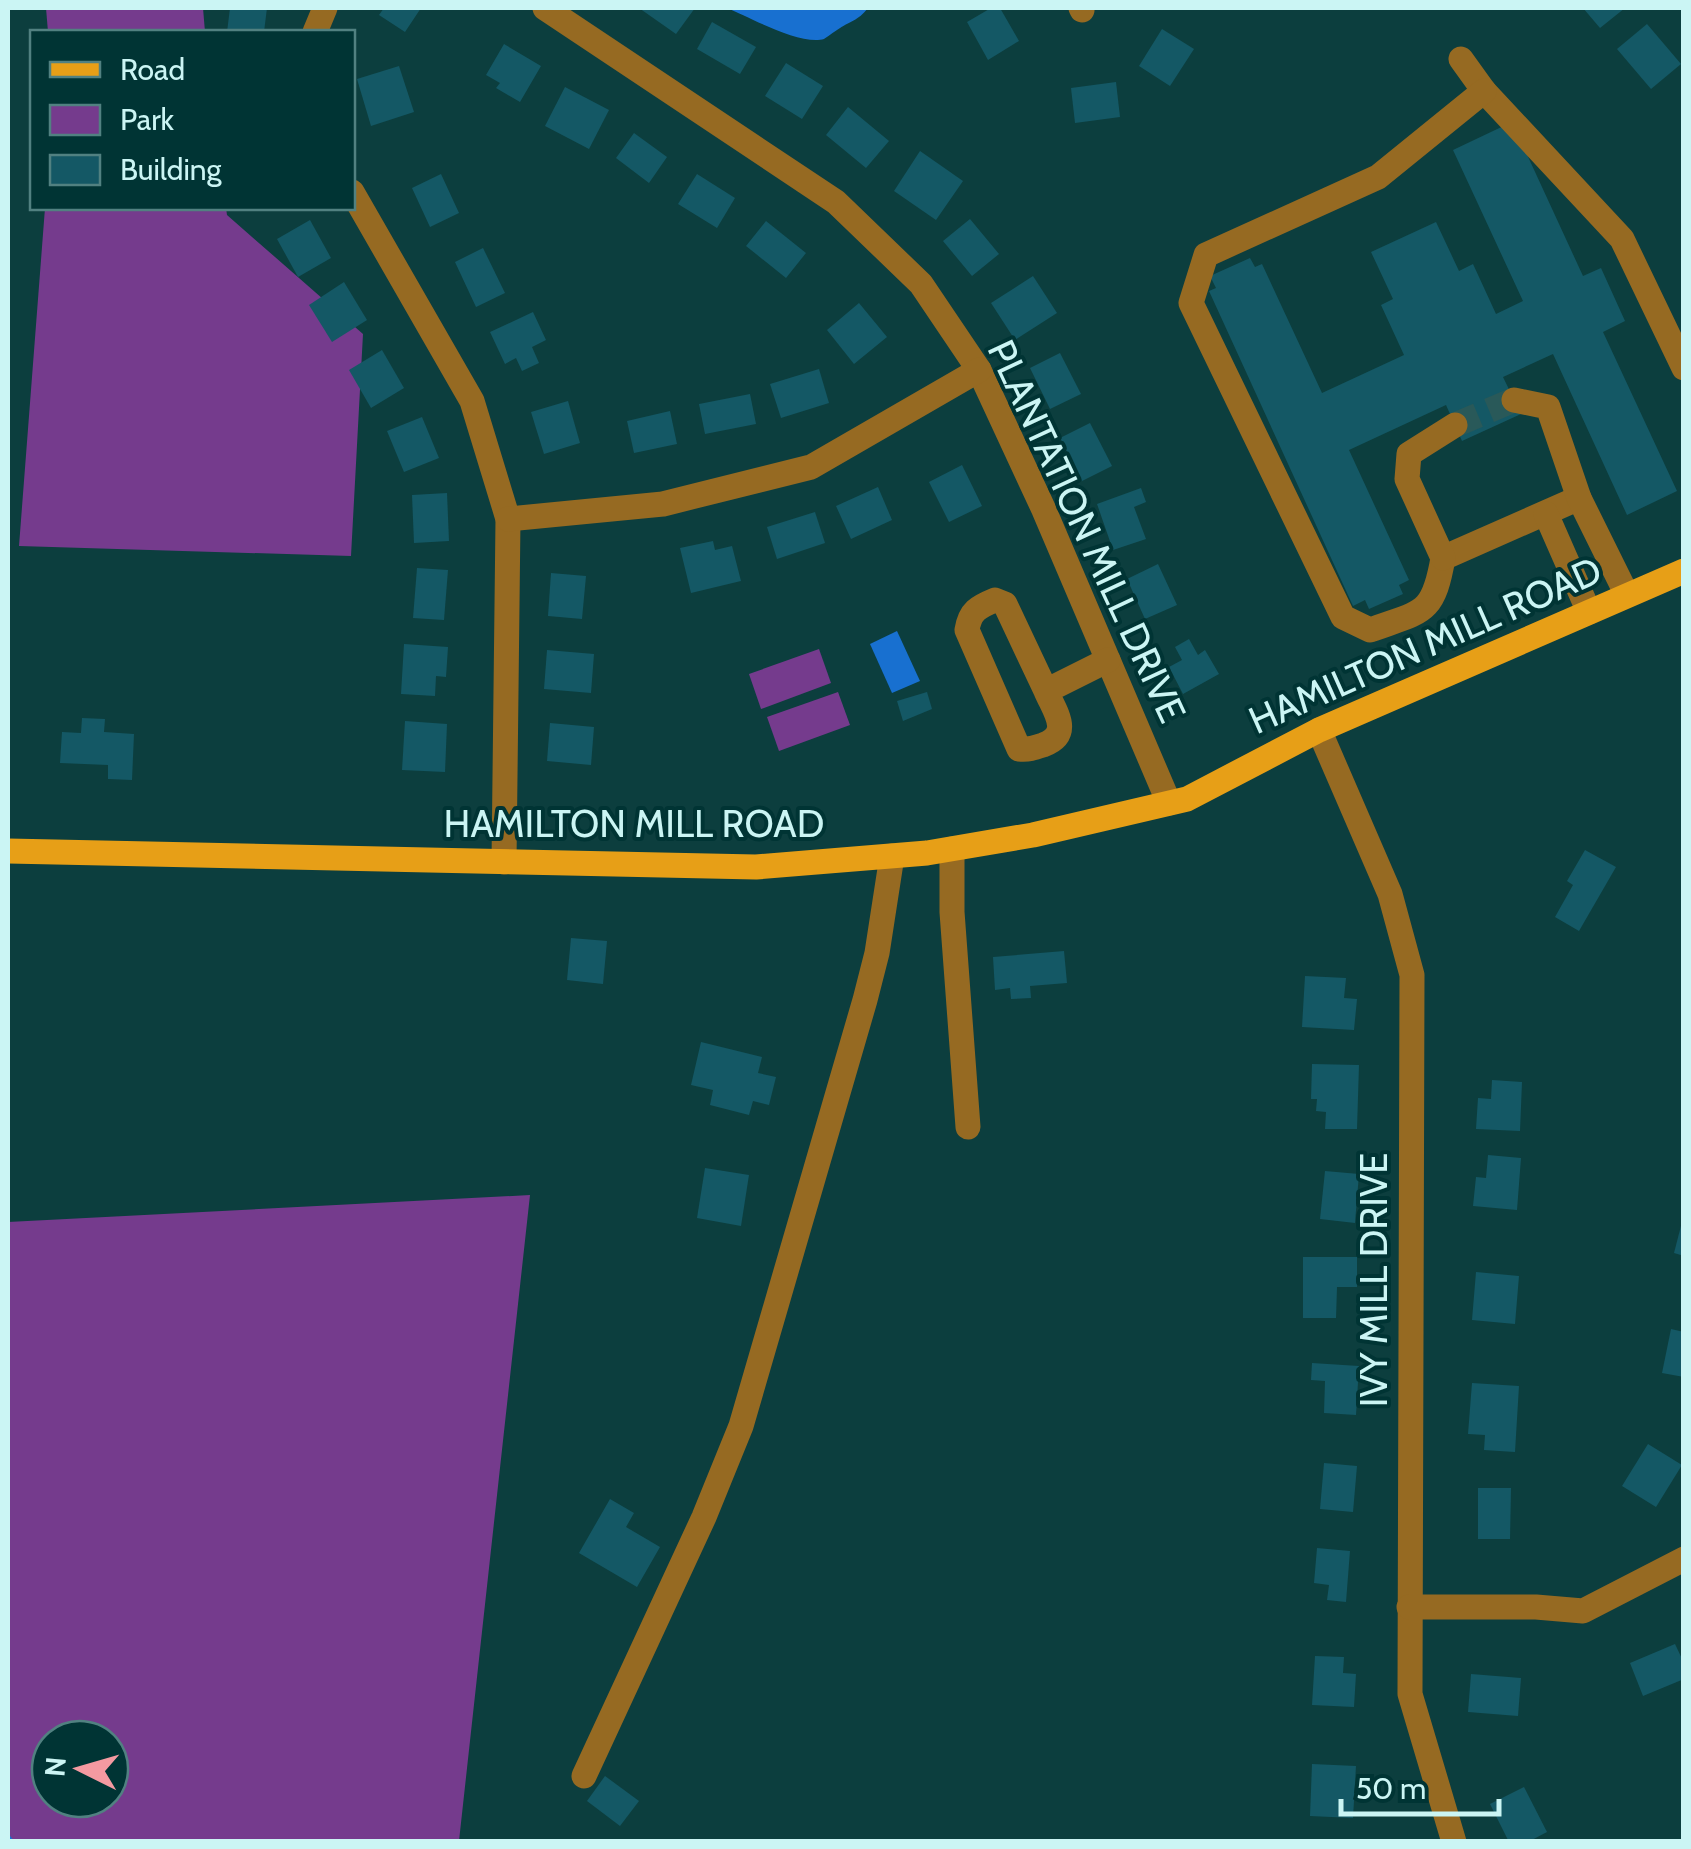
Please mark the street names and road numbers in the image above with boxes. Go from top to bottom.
street label: PLANTATION MILL DRIVE [978,332,1196,730]
street label: HAMILTON MILL ROAD [1242,546,1608,744]
street label: HAMILTON MILL ROAD [444,800,824,847]
street label: IVY MILL DRIVE [1350,1153,1397,1407]

